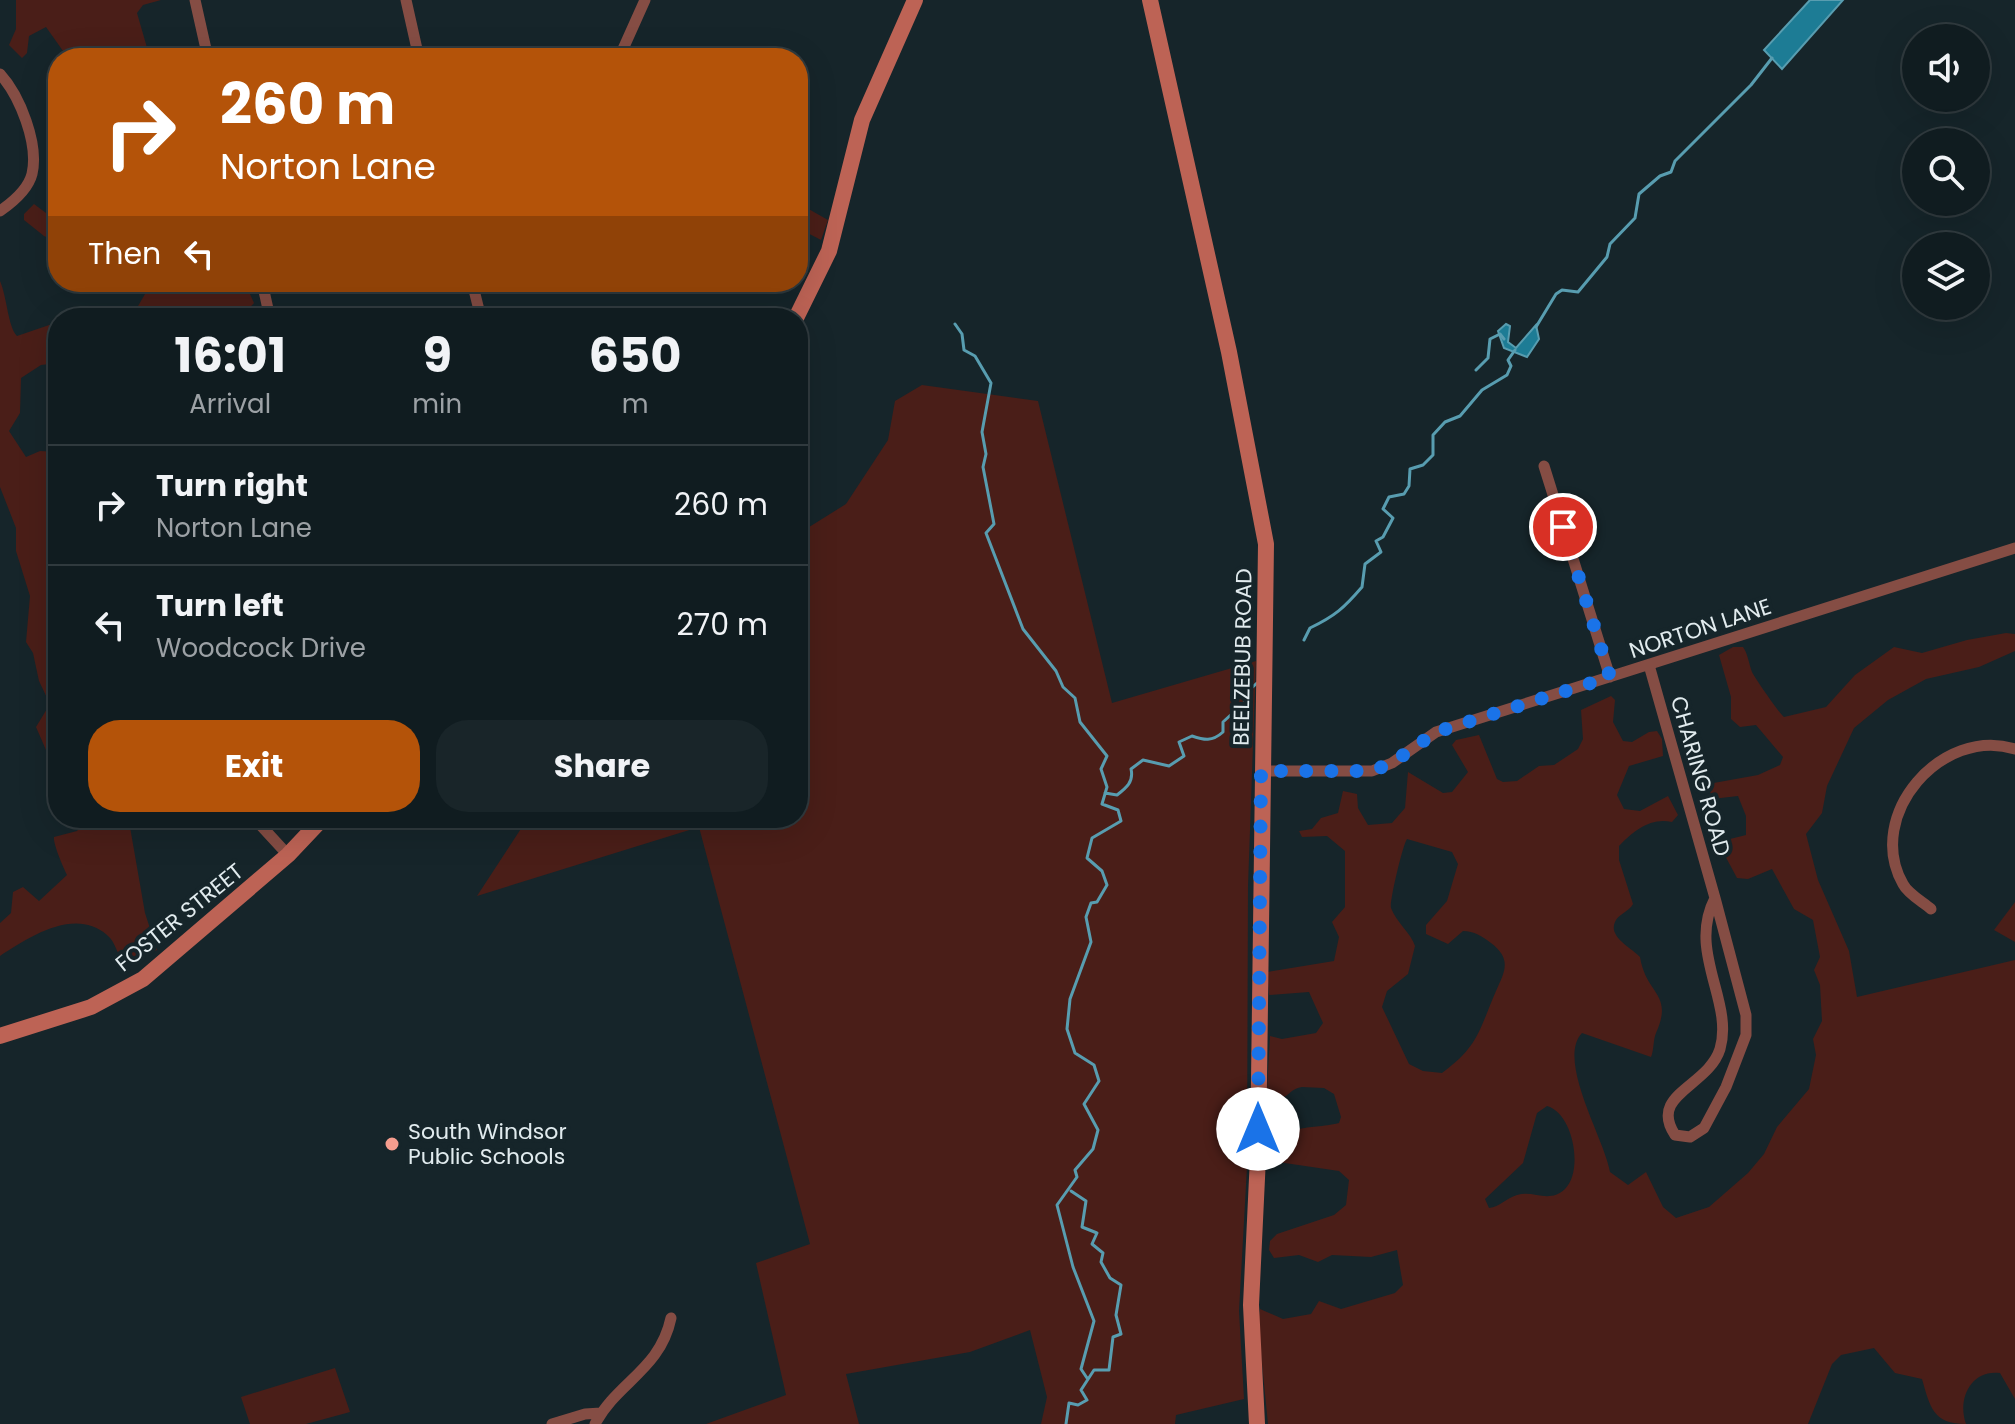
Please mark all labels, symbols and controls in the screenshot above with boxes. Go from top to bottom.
map controls [1902,24,1990,320]
button: sound [1902,24,1990,112]
text: 260 m [220,65,395,144]
icon: right [88,80,192,184]
button: search [1902,128,1990,216]
text: Norton Lane [220,141,436,192]
text: Then [88,232,161,275]
icon: left [177,232,221,276]
button: layers [1902,232,1990,320]
text: 16:01 [174,322,286,389]
text: 9 [422,322,452,389]
text: 650 [589,322,682,389]
text: Arrival [189,386,271,422]
text: min [412,386,462,422]
text: m [622,386,648,422]
text: Turn right [156,464,308,507]
icon: right [88,483,132,527]
text: 260 m [674,483,768,526]
pin [1529,493,1597,561]
icon: arrive [1541,505,1585,549]
text: Norton Lane [156,510,312,546]
street label: BEELZEBUB ROAD [1225,568,1260,746]
text: Turn left [156,584,284,627]
street label: NORTON LANE [1625,591,1775,666]
icon: left [88,603,132,647]
text: 270 m [677,603,768,646]
text: Woodcock Drive [156,630,366,666]
street label: CHARING ROAD [1663,692,1738,860]
button: Exit [88,720,420,812]
button: Share [436,720,768,812]
street label: FOSTER STREET [109,856,250,979]
position arrow [1216,1087,1300,1171]
place label: South Windsor Public Schools [408,1116,567,1172]
marker: South Windsor Public Schools [383,1135,401,1153]

